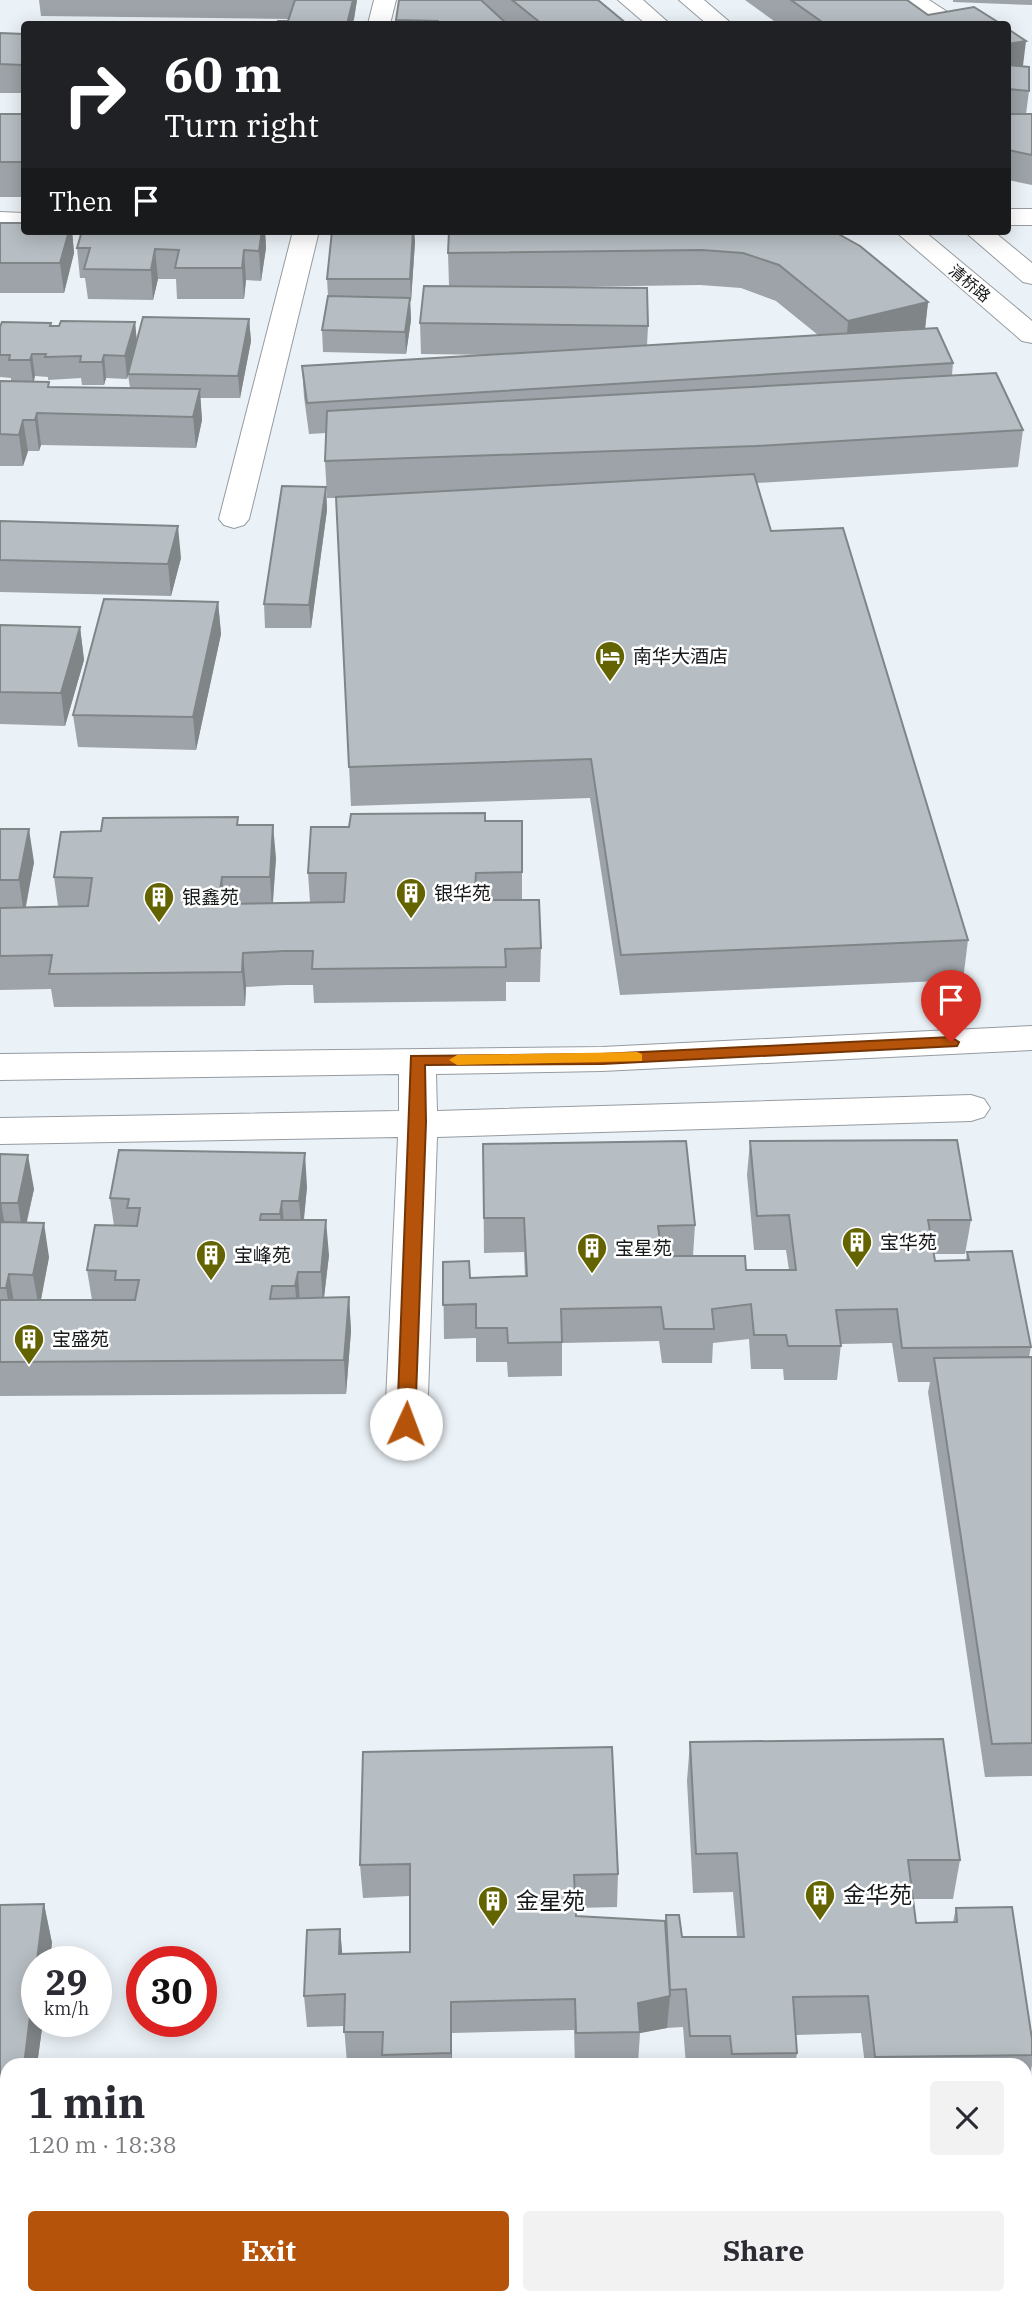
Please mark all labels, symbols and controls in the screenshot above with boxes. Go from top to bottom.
text: 60 m [164,42,282,105]
icon: right [49,49,140,140]
text: Turn right [164,104,319,146]
icon: arrive [127,182,165,220]
text: Then [49,184,113,218]
street label: 清桥路 [945,260,995,306]
hotel icon: 南华大酒店 [593,639,627,683]
place label: 南华大酒店 [633,644,728,668]
building icon: 银华苑 [394,876,428,920]
building icon: 银鑫苑 [142,880,176,924]
place label: 银华苑 [434,881,491,905]
place label: 银鑫苑 [182,885,239,909]
pin [921,970,981,1042]
icon: arrive [932,981,970,1019]
building icon: 宝华苑 [840,1225,874,1269]
place label: 宝华苑 [880,1230,937,1254]
building icon: 宝星苑 [575,1231,609,1275]
place label: 宝星苑 [615,1236,672,1260]
building icon: 宝峰苑 [194,1238,228,1282]
place label: 宝峰苑 [234,1243,291,1267]
building icon: 宝盛苑 [12,1322,46,1366]
place label: 宝盛苑 [52,1327,109,1351]
position arrow [369,1387,443,1461]
building icon: 金华苑 [803,1878,837,1922]
place label: 金华苑 [843,1879,912,1909]
building icon: 金星苑 [476,1884,510,1928]
place label: 金星苑 [516,1885,585,1915]
speed limit sign: 30 [126,1946,217,2037]
text: 29 [45,1959,88,2005]
text: km/h [44,1997,89,2020]
text: 1 min [28,2075,146,2130]
button: close [930,2081,1004,2155]
text: 120 m · 18:38 [28,2129,177,2159]
button: Exit [28,2211,509,2291]
button: Share [523,2211,1004,2291]

